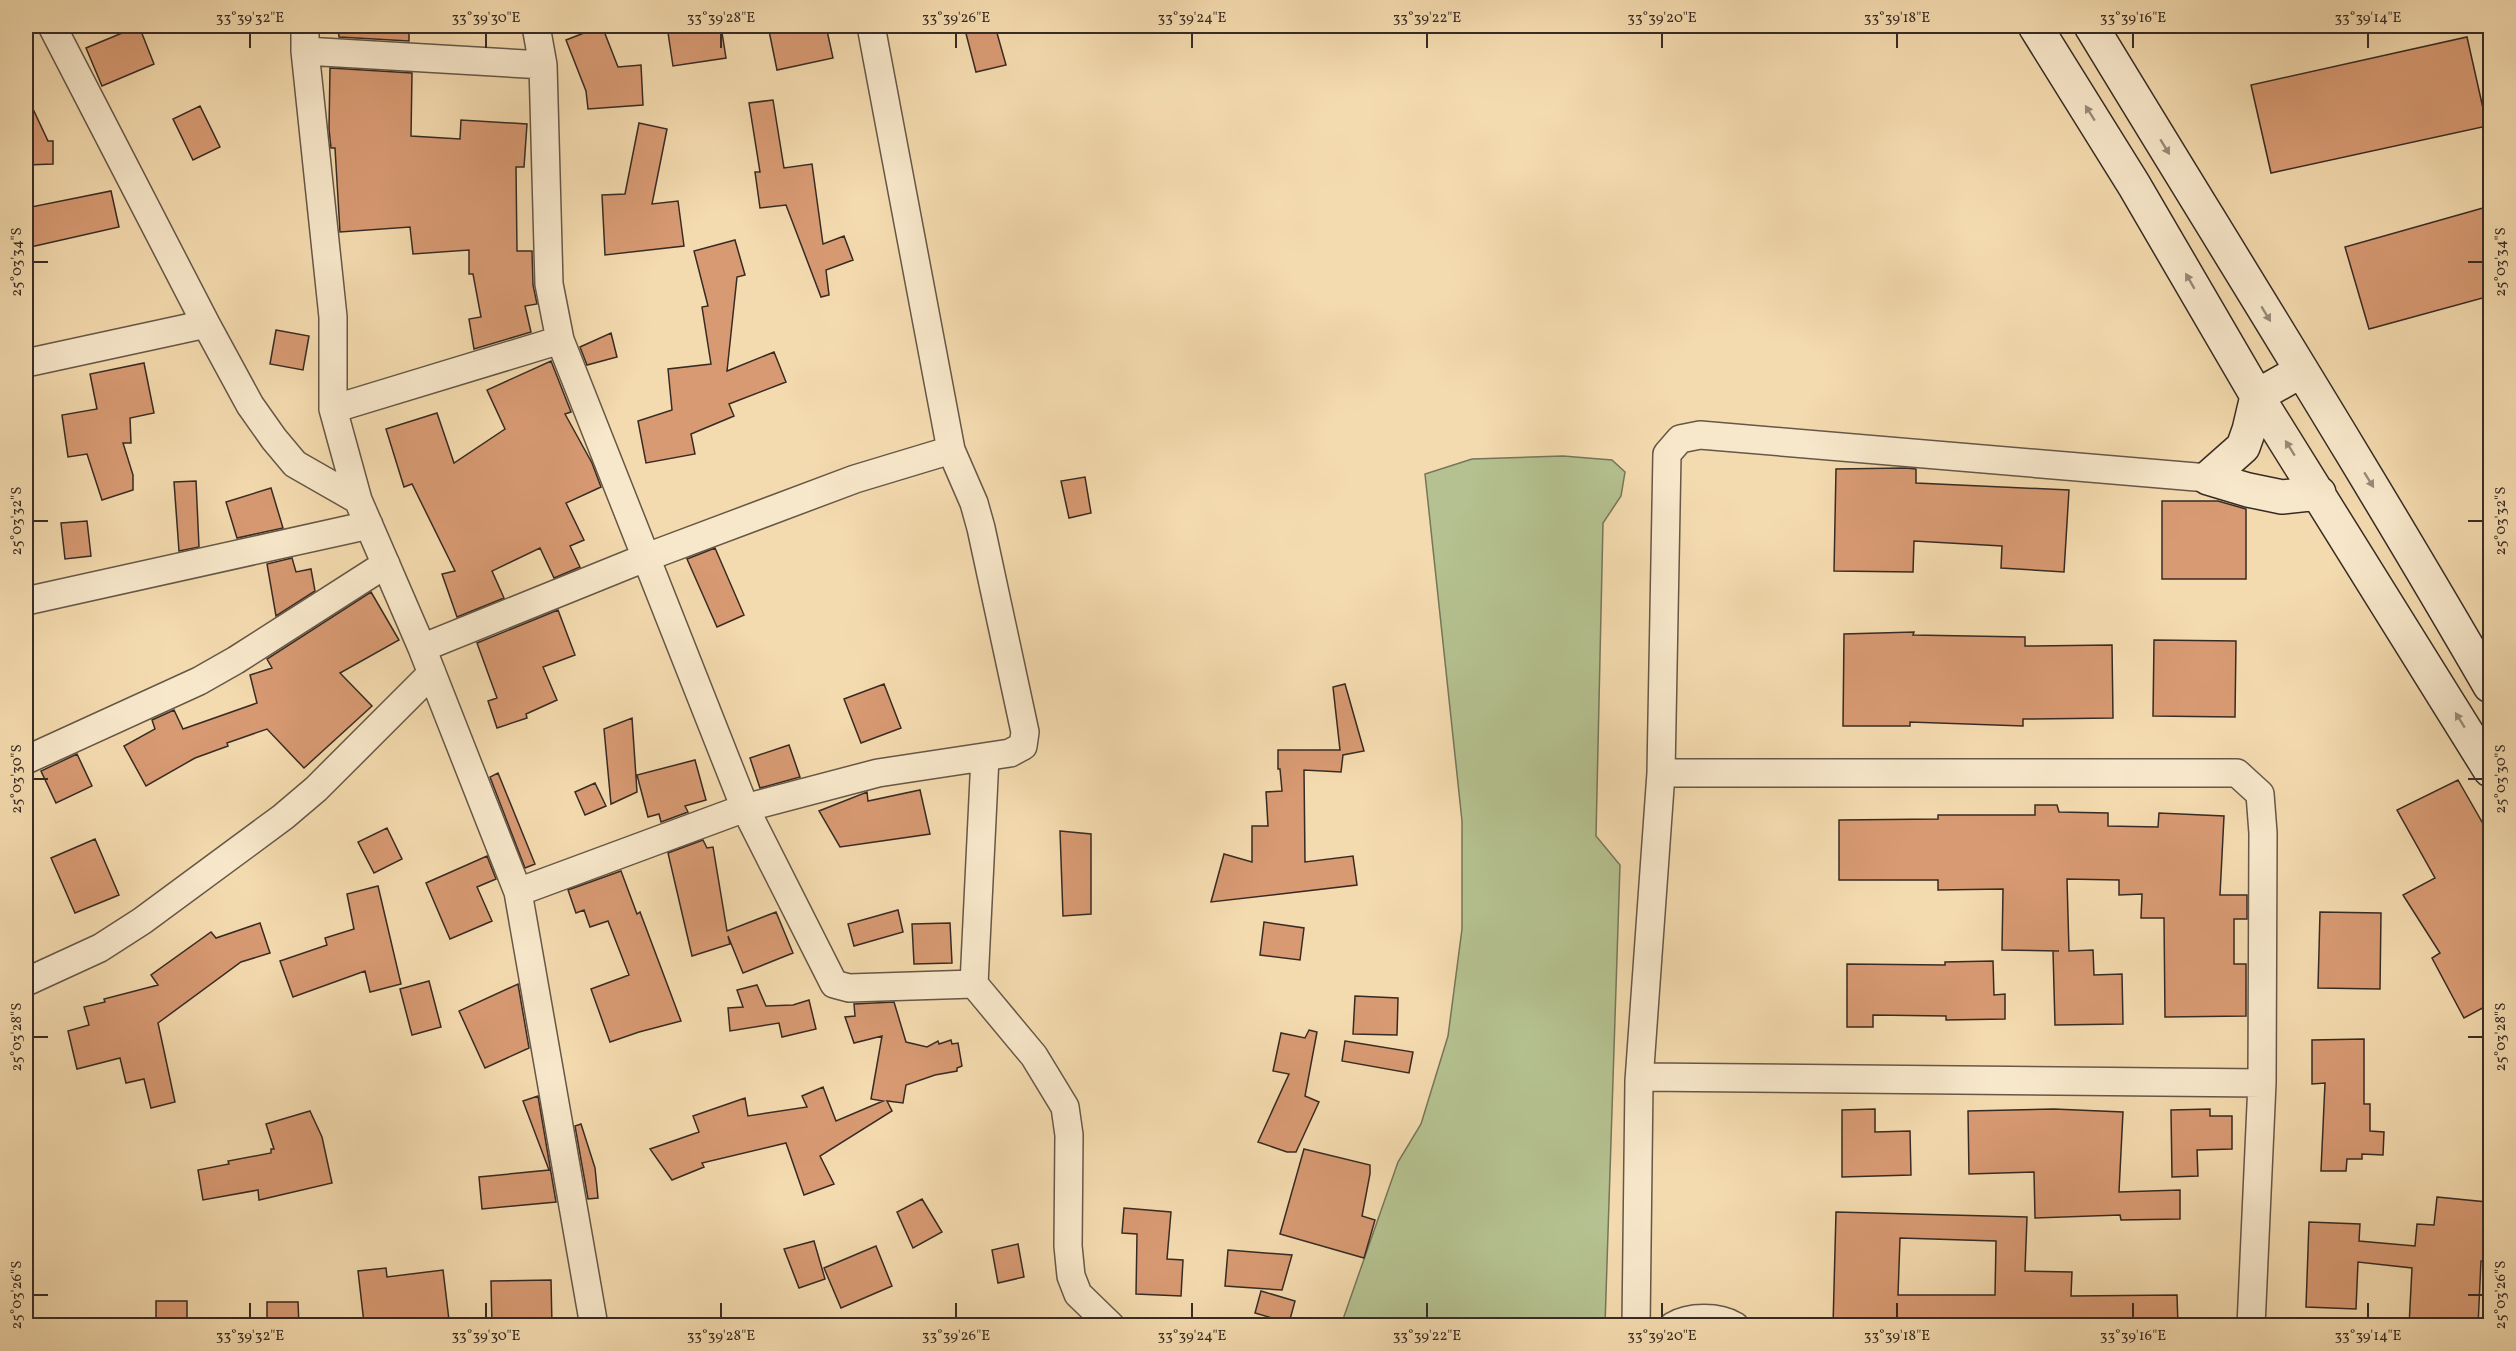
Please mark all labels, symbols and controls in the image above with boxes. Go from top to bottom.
text: 33°39'32"E [216,8,284,29]
text: 33°39'30"E [451,8,521,29]
text: 33°39'28"E [687,8,755,29]
text: 33°39'26"E [922,8,990,29]
text: 33°39'24"E [1158,8,1226,29]
text: 33°39'22"E [1393,8,1461,29]
text: 33°39'20"E [1627,8,1697,29]
text: 33°39'18"E [1864,8,1930,29]
text: 33°39'16"E [2100,8,2166,29]
text: 33°39'14"E [2334,8,2402,29]
one-way arrow [2084,105,2095,121]
one-way arrow [2159,139,2170,155]
text: 25°03'34"S [7,227,28,297]
text: 25°03'34"S [2491,227,2512,297]
one-way arrow [2185,272,2195,289]
one-way arrow [2260,306,2271,322]
one-way arrow [2285,440,2296,456]
one-way arrow [2363,472,2374,488]
text: 25°03'32"S [7,487,28,555]
text: 25°03'32"S [2491,487,2512,555]
one-way arrow [2454,712,2465,728]
text: 25°03'30"S [7,744,28,814]
text: 25°03'30"S [2491,744,2512,814]
text: 25°03'28"S [7,1003,28,1071]
text: 25°03'28"S [2491,1003,2512,1071]
text: 25°03'26"S [7,1261,28,1329]
text: 25°03'26"S [2491,1261,2512,1329]
text: 33°39'32"E [216,1326,284,1347]
text: 33°39'30"E [451,1326,521,1347]
text: 33°39'28"E [687,1326,755,1347]
text: 33°39'26"E [922,1326,990,1347]
text: 33°39'24"E [1158,1326,1226,1347]
text: 33°39'22"E [1393,1326,1461,1347]
text: 33°39'20"E [1627,1326,1697,1347]
text: 33°39'18"E [1864,1326,1930,1347]
text: 33°39'16"E [2100,1326,2166,1347]
text: 33°39'14"E [2334,1326,2402,1347]

